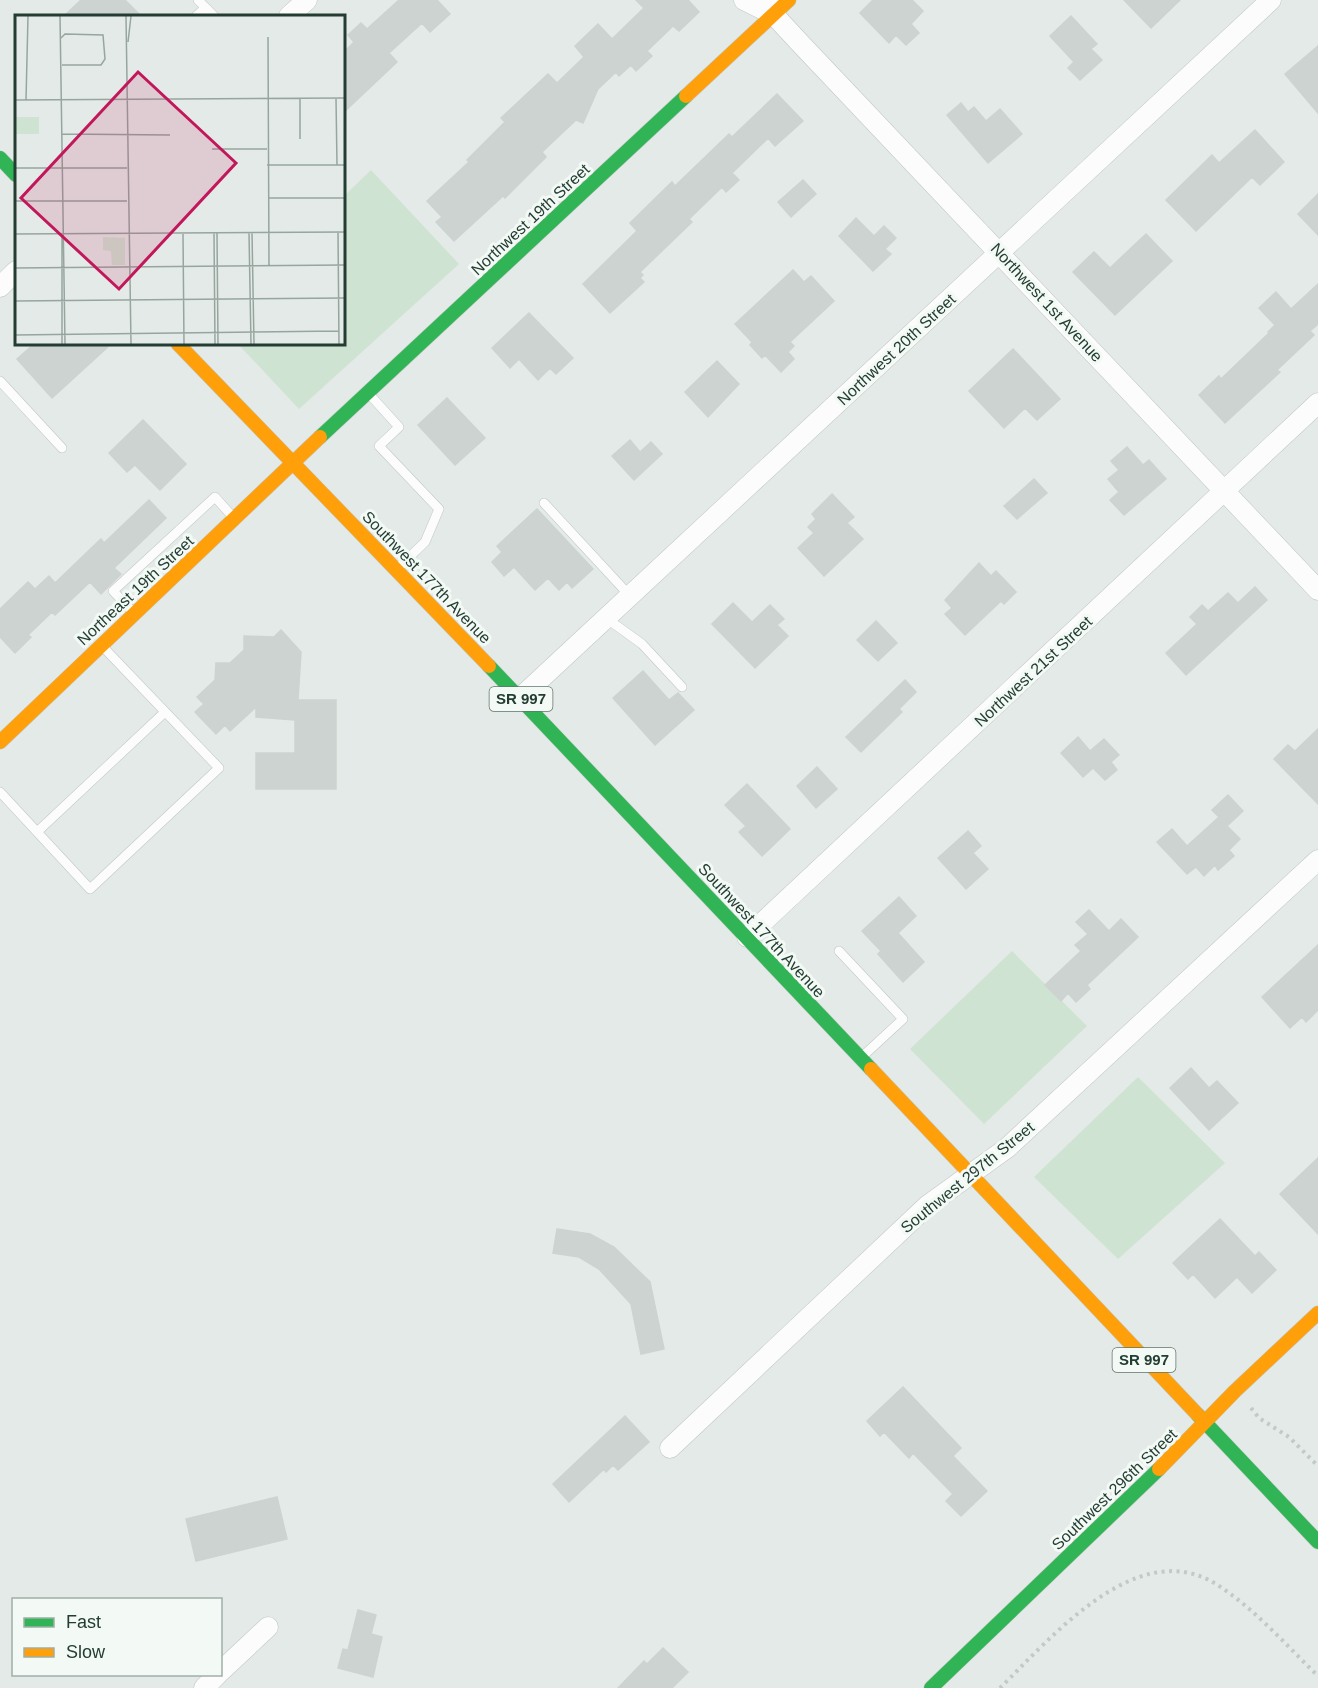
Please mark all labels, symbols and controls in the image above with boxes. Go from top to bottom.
inset map [15,15,345,345]
street label: Northwest 19th Street [468,160,593,278]
street label: Northwest 1st Avenue [987,240,1106,365]
street label: Northwest 20th Street [834,290,959,408]
street label: Southwest 177th Avenue [359,508,494,647]
street label: Northeast 19th Street [74,532,197,648]
street label: Northwest 21st Street [971,612,1096,730]
road number: SR 997 [490,687,552,711]
street label: Southwest 177th Avenue [695,860,828,1001]
street label: Southwest 297th Street [897,1118,1038,1236]
road number: SR 997 [1112,1348,1176,1372]
street label: Southwest 296th Street [1049,1425,1180,1553]
legend [12,1598,222,1676]
text: Fast [66,1612,101,1632]
text: Slow [66,1642,106,1662]

